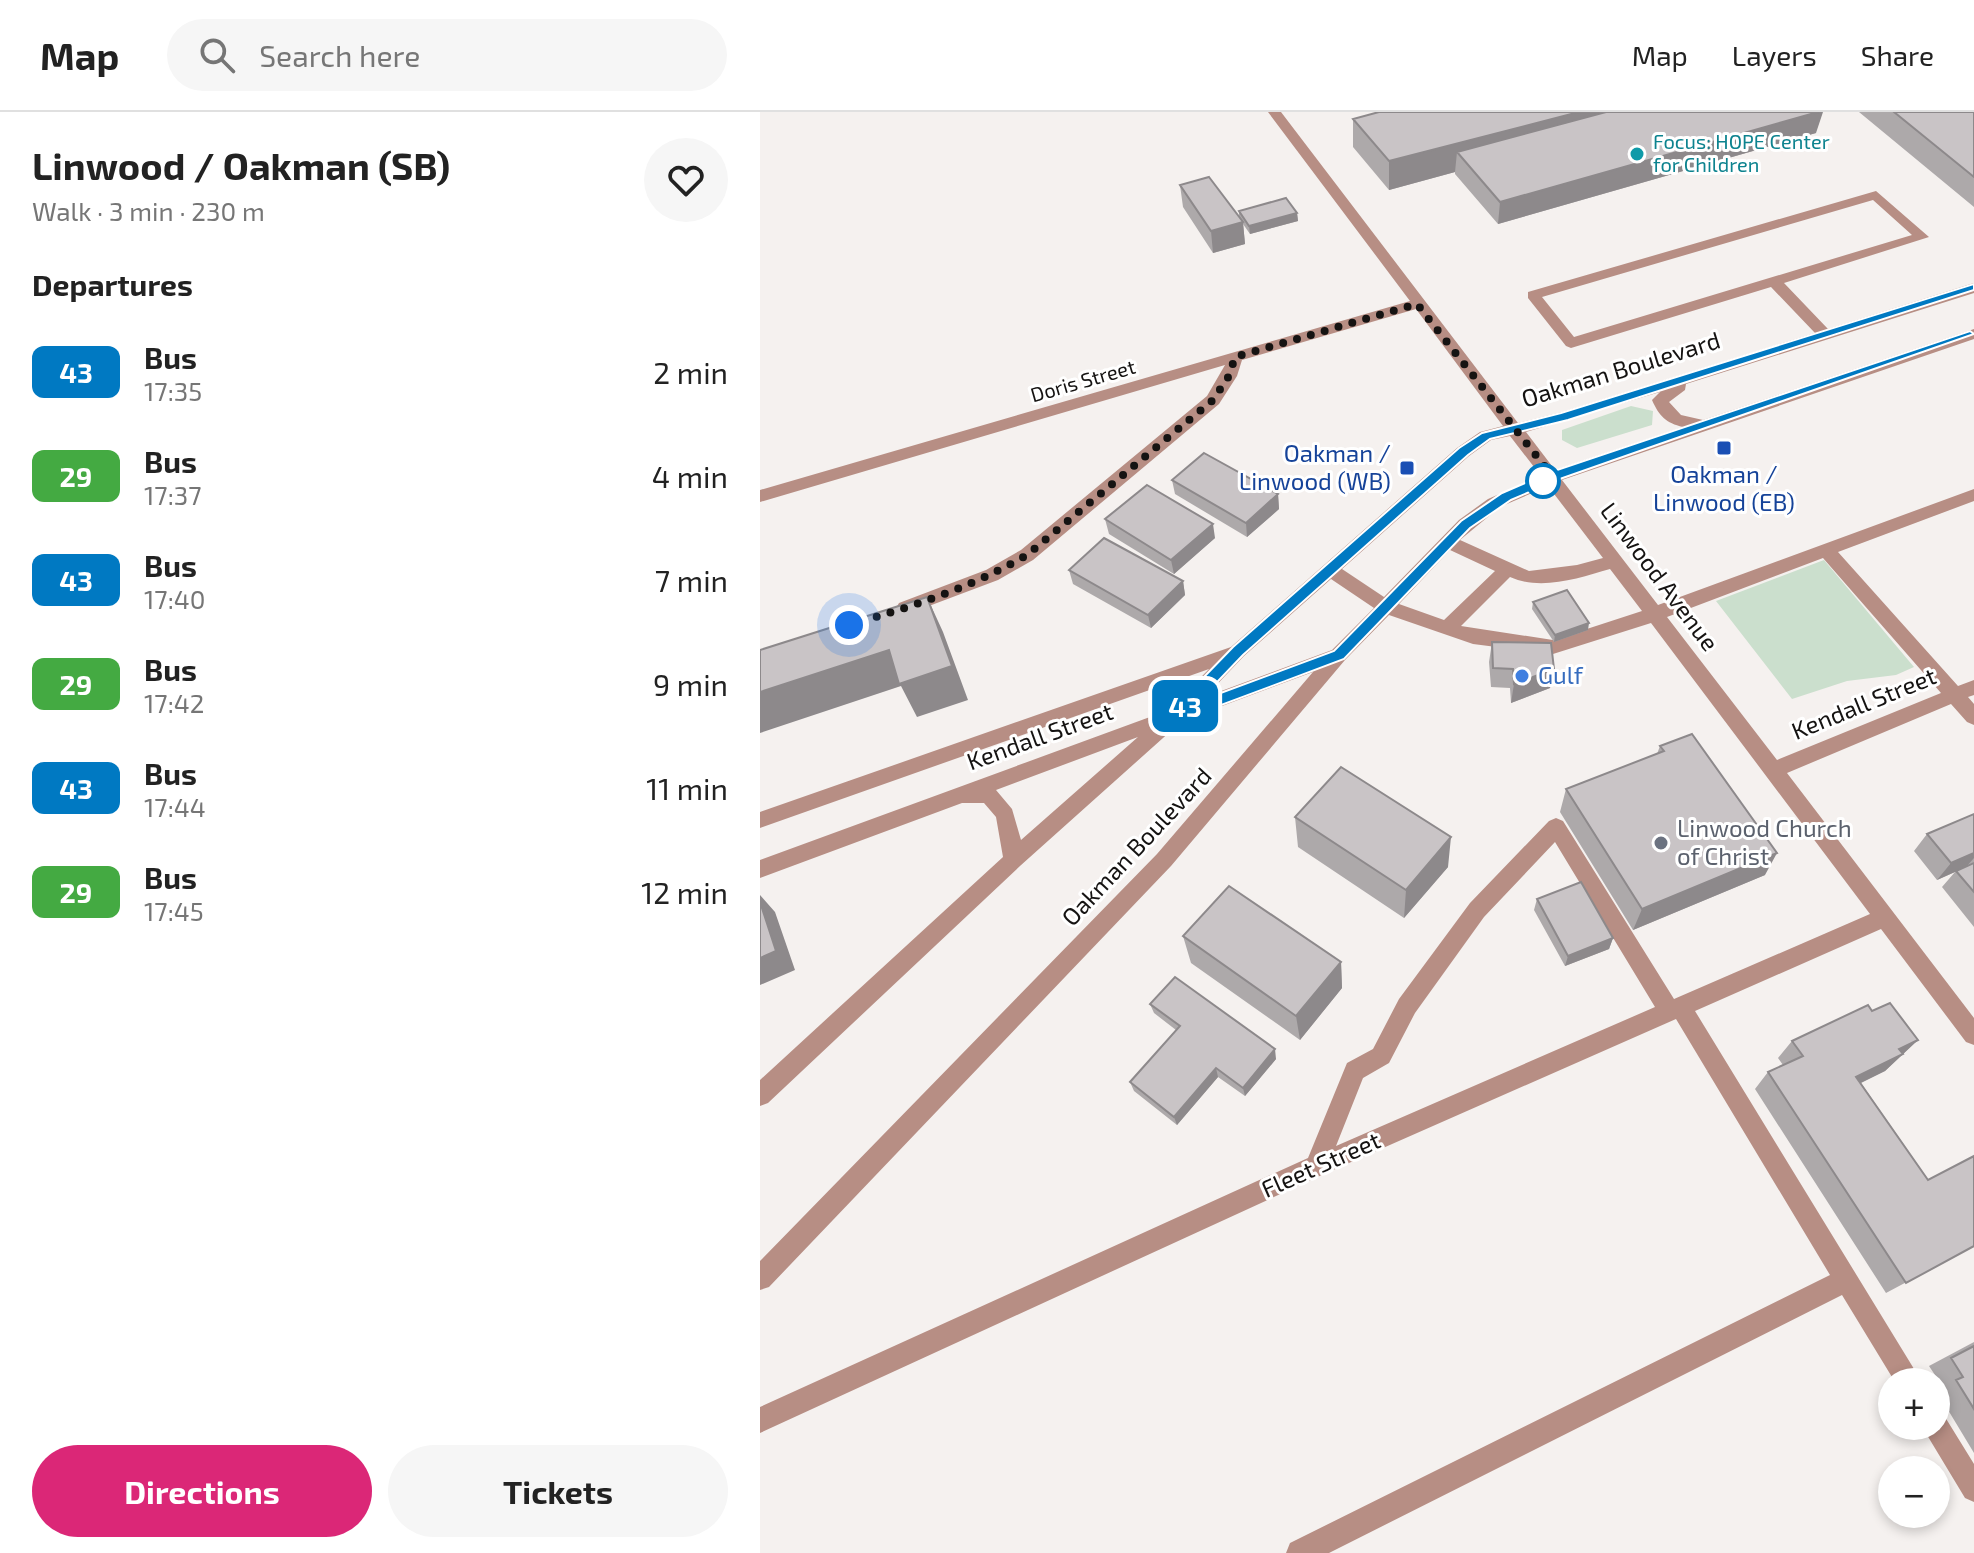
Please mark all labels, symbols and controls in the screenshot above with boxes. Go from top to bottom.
search box [167,19,727,91]
text: Map [40,32,119,78]
icon: search [195,33,239,77]
text: Search here [259,37,420,73]
text: Map [1632,38,1688,72]
text: Layers [1732,38,1817,72]
text: Share [1861,38,1934,72]
place label: Focus: HOPE Center for Children [1653,129,1830,176]
button: heart [644,138,728,222]
text: Linwood / Oakman (SB) [32,142,450,188]
marker: Focus: HOPE Center for Children [1628,145,1646,163]
text: Walk · 3 min · 230 m [32,195,265,226]
text: Departures [32,266,193,302]
street label: Oakman Boulevard [1518,325,1723,413]
text: Bus [144,339,197,375]
text: 2 min [653,354,728,390]
street label: Doris Street [1028,354,1138,406]
text: 43 [59,355,93,389]
text: 17:35 [144,375,202,406]
place label: Oakman / Linwood (WB) [1239,438,1391,495]
marker: Oakman / Linwood (EB) [1715,439,1733,457]
text: Bus [144,443,197,479]
text: 4 min [652,458,728,494]
text: 29 [60,459,92,493]
marker: Oakman / Linwood (WB) [1398,459,1416,477]
place label: Oakman / Linwood (EB) [1653,459,1795,516]
unlabelled marker [1526,464,1560,498]
text: 17:37 [144,479,202,510]
street label: Linwood Avenue [1595,496,1725,656]
text: Bus [144,547,197,583]
text: 7 min [655,562,728,598]
text: 43 [59,563,93,597]
text: 17:40 [144,583,205,614]
your location [829,605,869,645]
text: Bus [144,651,197,687]
place label: Gulf [1538,660,1584,689]
street label: Kendall Street [1787,660,1940,745]
text: 9 min [653,666,728,702]
text: 29 [60,667,92,701]
marker: Gulf [1513,667,1531,685]
line badge: 43 [1149,680,1221,732]
text: 17:42 [144,687,204,718]
text: 43 [1168,689,1202,723]
street label: Kendall Street [962,696,1116,775]
text: Bus [144,755,197,791]
street label: Oakman Boulevard [1055,761,1217,931]
text: 11 min [646,770,728,806]
text: 43 [59,771,93,805]
text: 17:44 [144,791,206,822]
place label: Linwood Church of Christ [1677,813,1852,870]
marker: Linwood Church of Christ [1652,834,1670,852]
text: Bus [144,859,197,895]
text: 12 min [641,874,728,910]
text: 29 [60,875,92,909]
text: 17:45 [144,895,204,926]
street label: Fleet Street [1256,1125,1384,1203]
map controls [1878,1368,1950,1528]
button: + [1878,1368,1950,1440]
button: Directions [32,1445,372,1537]
button: Tickets [388,1445,728,1537]
button: − [1878,1456,1950,1528]

